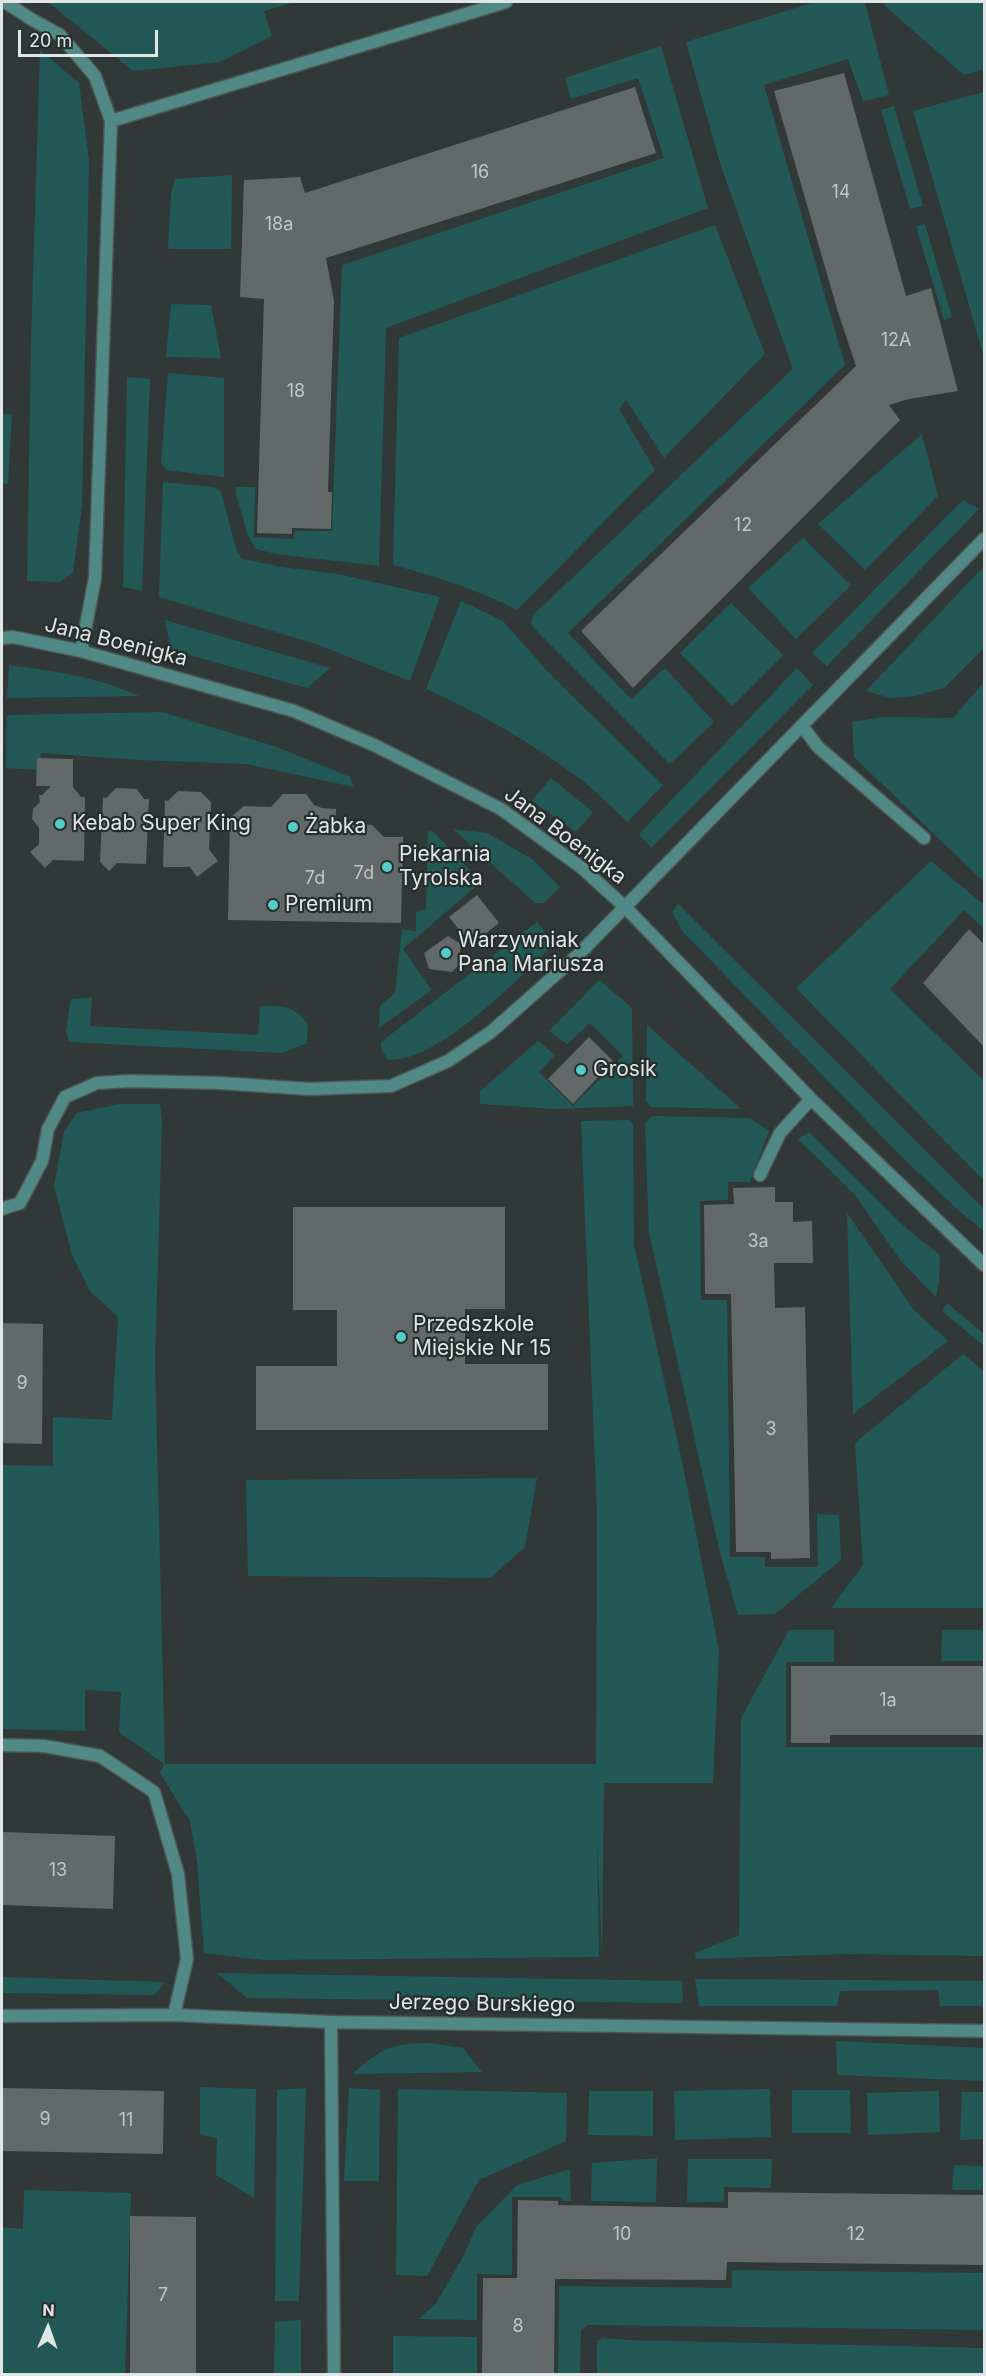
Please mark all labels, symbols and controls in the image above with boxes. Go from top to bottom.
scale bar [21,18,160,56]
text: 20 m [29,30,72,51]
house number: 16 [471,162,489,184]
house number: 14 [832,182,850,204]
house number: 18a [265,214,293,236]
house number: 12A [881,330,911,352]
house number: 18 [287,381,305,403]
house number: 12 [734,515,752,537]
street label: Jana Boenigka [42,612,190,672]
street label: Jana Boenigka [499,782,631,890]
place label: Kebab Super King [72,811,251,837]
place label: Żabka [305,814,366,840]
marker: Kebab Super King [53,817,67,831]
marker: Żabka [286,820,300,834]
place label: Piekarnia Tyrolska [399,842,491,892]
marker: Piekarnia Tyrolska [380,860,394,874]
house number: 7d [354,863,374,885]
house number: 7d [305,868,325,890]
place label: Premium [285,892,373,918]
marker: Premium [266,898,280,912]
place label: Warzywniak Pana Mariusza [458,928,604,978]
marker: Warzywniak Pana Mariusza [439,946,453,960]
place label: Grosik [593,1057,657,1083]
marker: Grosik [574,1063,588,1077]
house number: 3a [747,1231,769,1253]
place label: Przedszkole Miejskie Nr 15 [413,1312,551,1362]
marker: Przedszkole Miejskie Nr 15 [394,1330,408,1344]
house number: 9 [16,1373,28,1395]
house number: 3 [765,1419,777,1441]
house number: 1a [879,1690,897,1712]
house number: 13 [49,1860,67,1882]
street label: Jerzego Burskiego [389,1990,575,2018]
house number: 9 [39,2109,51,2131]
house number: 11 [119,2110,133,2132]
house number: 10 [613,2224,631,2246]
house number: 12 [847,2224,865,2246]
house number: 7 [158,2285,168,2307]
north arrow [18,2298,78,2358]
text: N [42,2300,55,2320]
house number: 8 [512,2316,524,2338]

